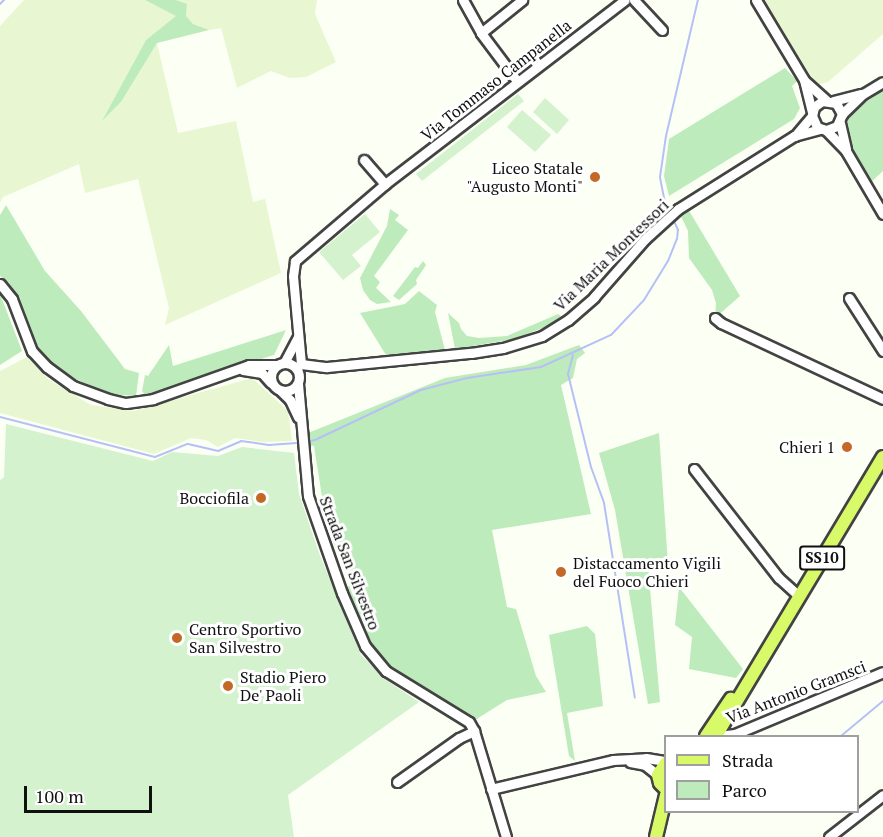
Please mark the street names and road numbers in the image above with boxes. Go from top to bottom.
street label: Via Tommaso Campanella [417,15,575,145]
street label: Via Maria Montessori [549,195,673,315]
street label: Strada San Silvestro [316,493,384,633]
road number: SS10 [798,546,846,570]
street label: Via Antonio Gramsci [723,656,869,728]

